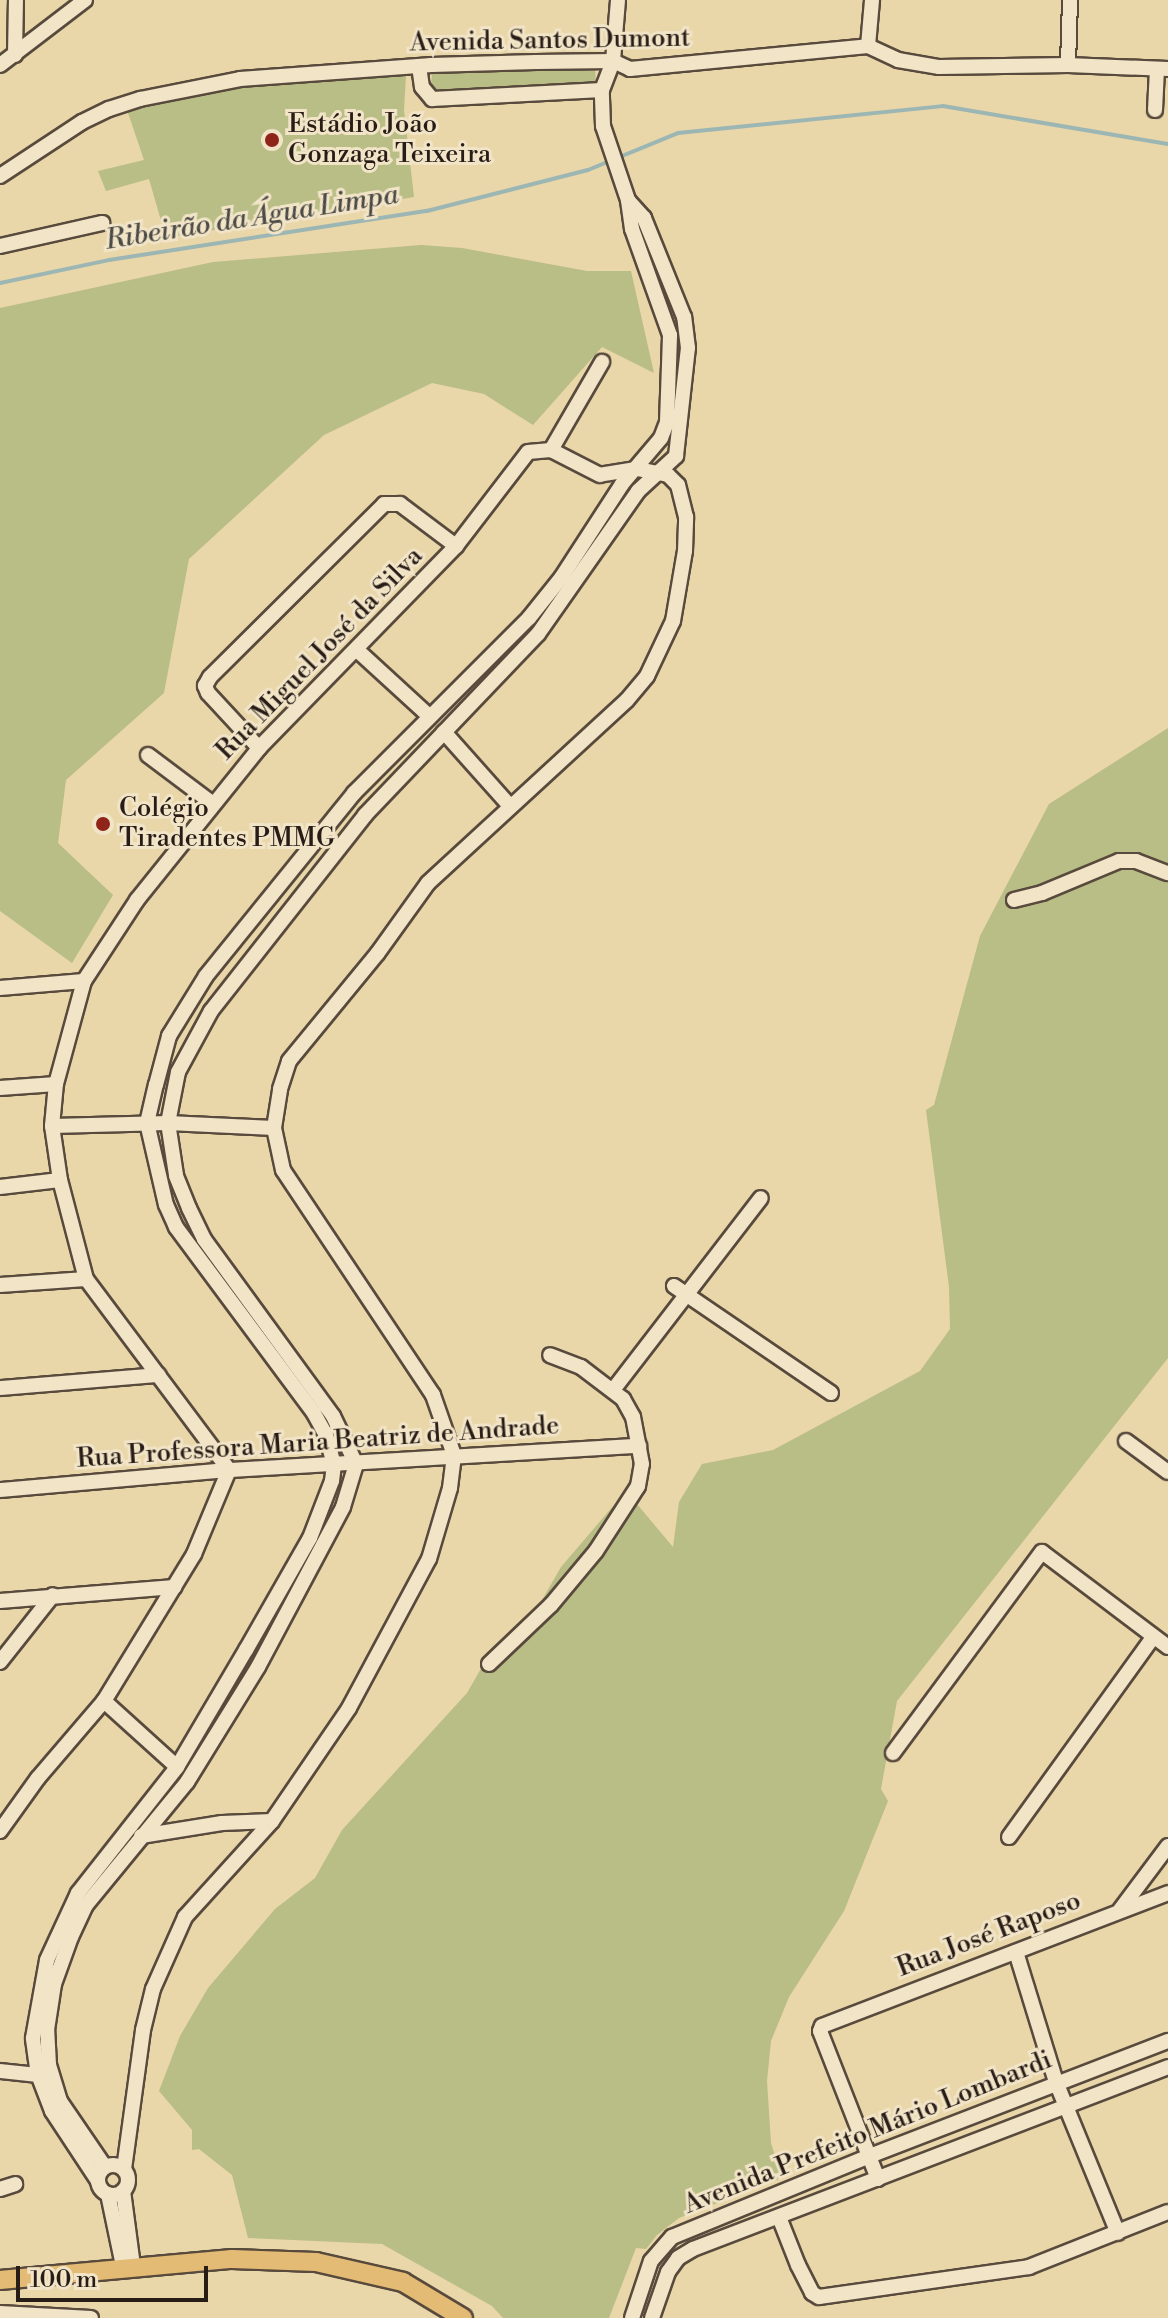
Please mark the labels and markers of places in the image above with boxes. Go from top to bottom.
place label: Estádio João Gonzaga Teixeira [288,109,491,170]
marker: Estádio João Gonzaga Teixeira [263,131,281,149]
place label: Colégio Tiradentes PMMG [119,793,335,854]
marker: Colégio Tiradentes PMMG [94,815,112,833]

